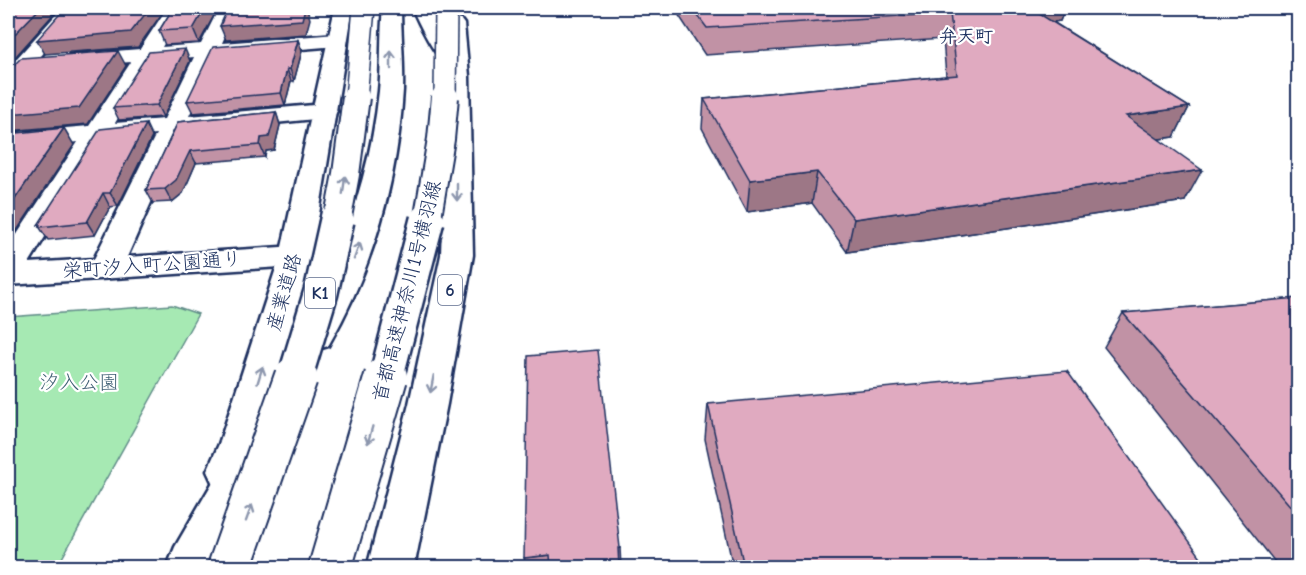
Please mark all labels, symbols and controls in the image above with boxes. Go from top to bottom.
district label: 弁天町 [939,26,993,47]
one-way arrow [385,50,397,70]
one-way arrow [338,175,349,195]
street label: 首都高速神奈川1号横羽線 [368,178,446,404]
one-way arrow [451,181,463,201]
one-way arrow [352,242,363,260]
street label: 栄町汐入町公園通り [61,247,243,283]
street label: 産業道路 [262,250,306,334]
road number: 6 [438,275,462,305]
road number: K1 [305,278,335,308]
one-way arrow [255,366,266,385]
park label: 汐入公園 [39,371,119,394]
one-way arrow [426,374,437,394]
one-way arrow [364,425,375,444]
one-way arrow [244,504,255,522]

